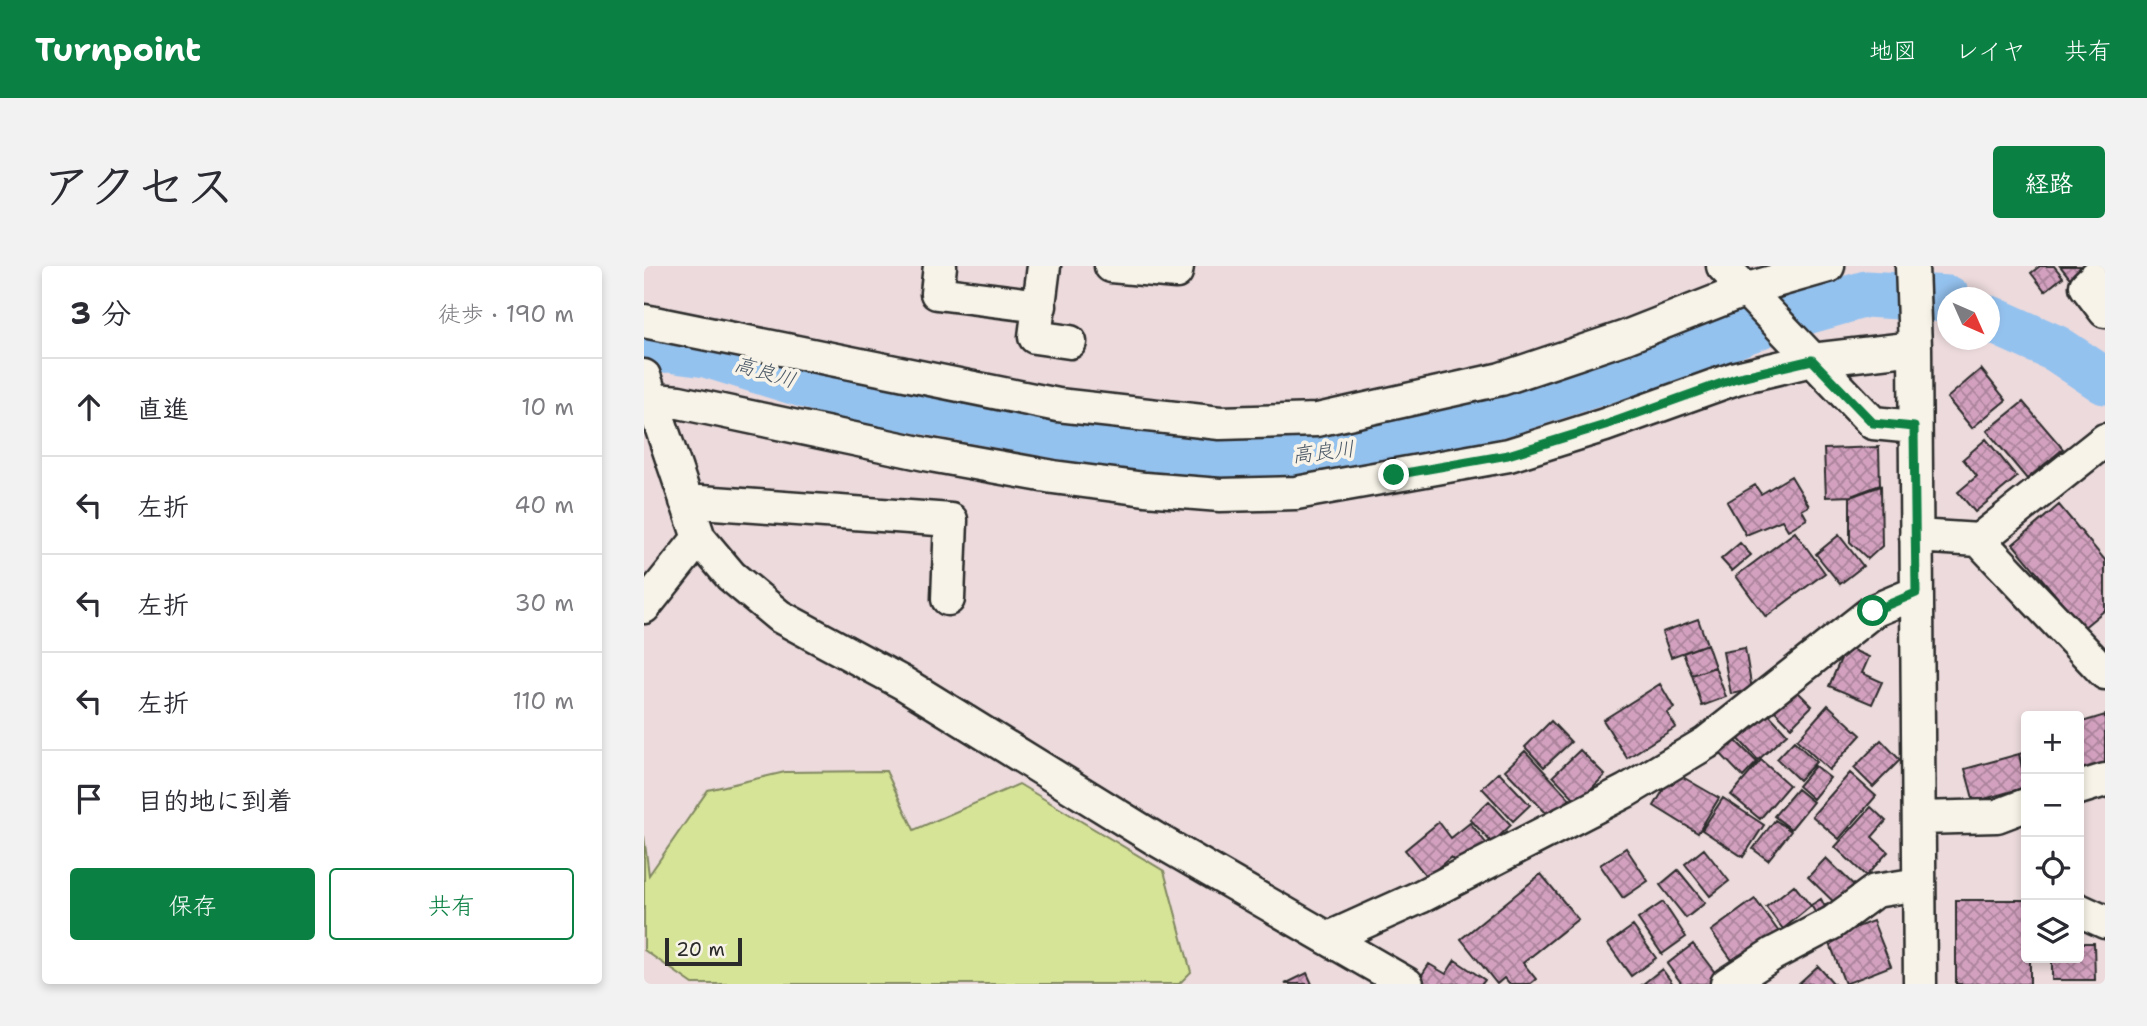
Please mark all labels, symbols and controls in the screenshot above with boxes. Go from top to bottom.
text: Turnpoint [35,27,201,72]
text: 地図 [1869,35,1917,67]
text: レイヤ [1955,35,2026,67]
text: 共有 [2064,35,2112,67]
button: 経路 [1993,146,2105,218]
text: アクセス [42,153,235,219]
north arrow [1937,287,2000,350]
text: 3 分 [70,293,131,334]
text: 徒歩 · 190 m [438,299,574,329]
water label: 高良川 [731,349,799,395]
icon: ahead [70,388,108,426]
text: 直進 [137,391,189,426]
text: 10 m [521,392,574,422]
water label: 高良川 [1290,435,1356,469]
route end [1378,459,1409,490]
icon: left [70,486,108,524]
text: 左折 [137,489,189,524]
text: 40 m [514,490,574,520]
icon: left [70,584,108,622]
text: 左折 [137,587,189,622]
text: 30 m [515,588,574,618]
route start [1857,595,1888,626]
icon: left [70,682,108,720]
text: 左折 [137,685,189,720]
text: 110 m [512,686,574,716]
map controls [2021,711,2084,963]
button: + [2021,711,2084,774]
button: − [2021,774,2084,837]
icon: arrive [70,780,108,818]
text: 目的地に到着 [137,783,293,818]
button: locate [2021,837,2084,900]
button: 保存 [70,868,315,940]
button: 共有 [329,868,574,940]
button: layers [2021,900,2084,963]
scale bar [665,935,742,967]
text: 20 m [676,937,725,962]

